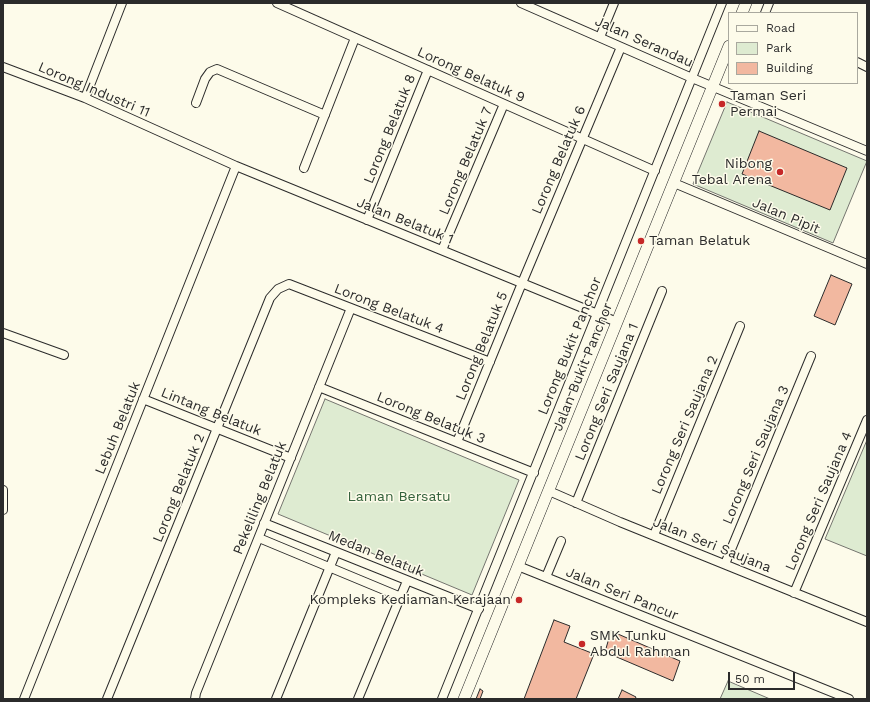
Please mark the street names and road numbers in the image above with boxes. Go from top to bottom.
street label: Jalan Serandau [592,13,696,71]
street label: Lorong Belatuk 9 [414,44,528,106]
street label: Lorong Industri 11 [36,59,152,121]
street label: Lorong Belatuk 8 [360,72,420,186]
street label: Lorong Belatuk 6 [529,103,589,217]
street label: Lorong Belatuk 7 [436,105,496,217]
street label: Jalan Belatuk 1 [354,194,456,248]
street label: Jalan Pipit [750,194,822,238]
street label: Lorong Bukit Panchor [535,275,605,417]
street label: Lorong Belatuk 4 [332,280,446,338]
street label: Lorong Belatuk 5 [453,289,511,403]
street label: Jalan Bukit Panchor [550,300,616,434]
street label: Lorong Seri Saujana 1 [572,321,642,463]
street label: Lorong Seri Saujana 2 [648,353,722,497]
street label: Lebuh Belatuk [92,379,144,477]
street label: Lorong Seri Saujana 3 [719,383,793,527]
street label: Lintang Belatuk [158,384,264,440]
street label: Lorong Belatuk 3 [374,389,488,447]
street label: Lorong Seri Saujana 4 [782,429,856,573]
street label: Lorong Belatuk 2 [150,431,208,545]
street label: Pekeliling Belatuk [230,439,290,557]
street label: Jalan Seri Saujana [650,514,774,576]
street label: Medan Belatuk [326,527,426,581]
street label: Jalan Seri Pancur [563,564,681,624]

